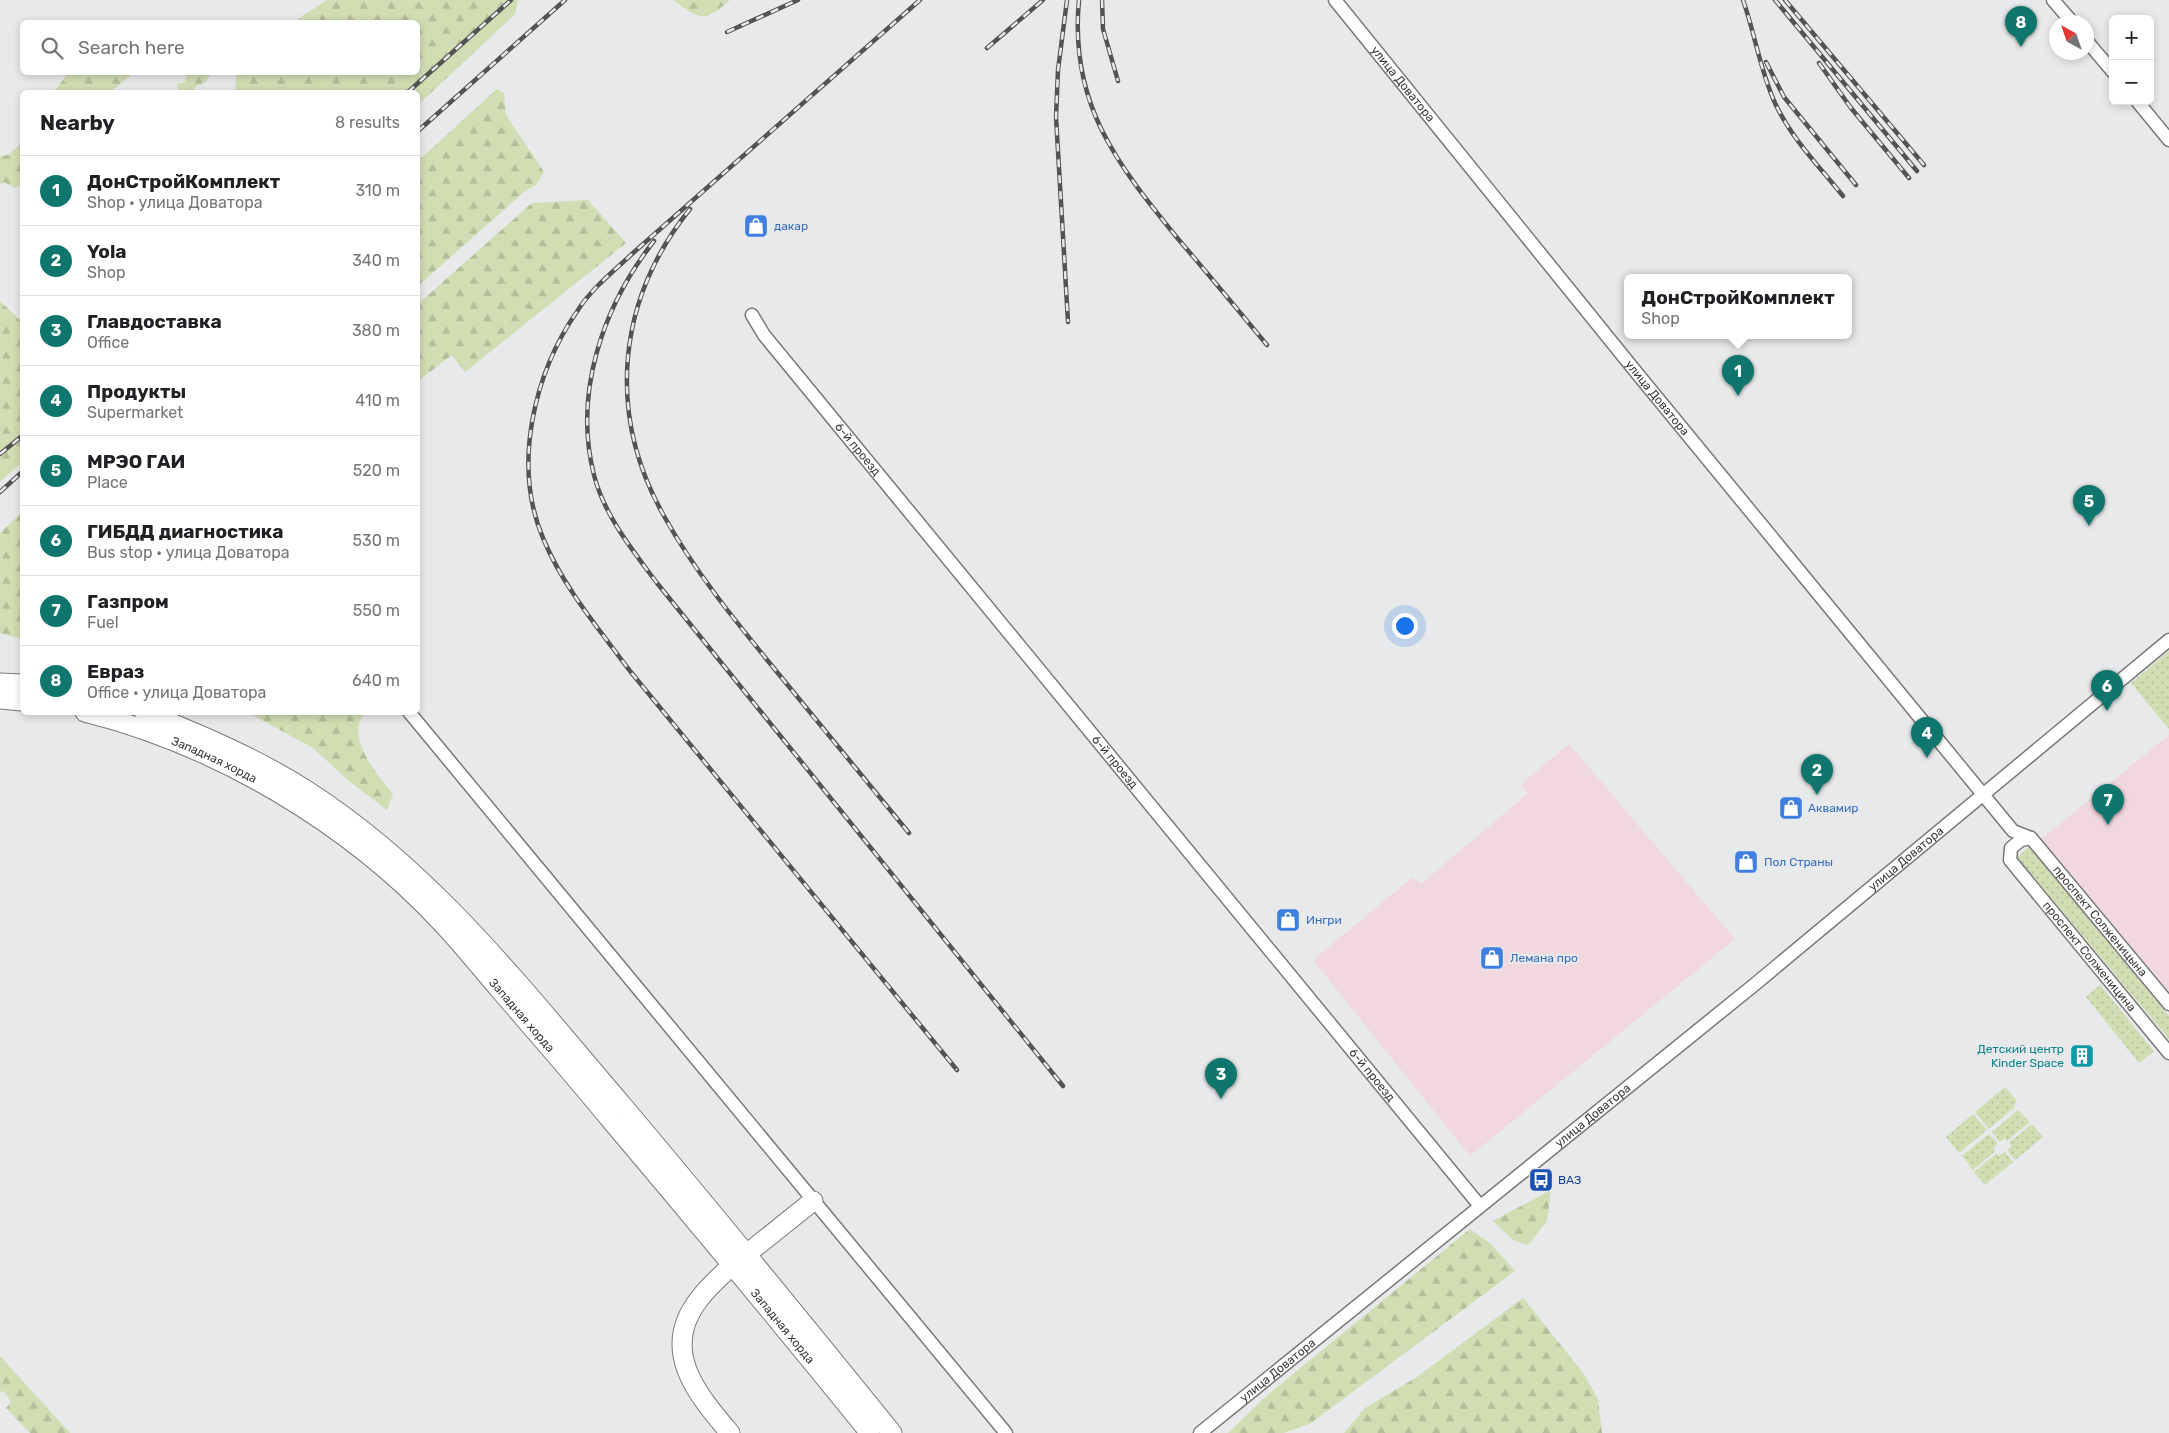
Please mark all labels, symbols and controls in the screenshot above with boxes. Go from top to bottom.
pin: 8 [2005,6,2037,47]
north arrow [2049,15,2094,60]
map controls [2109,15,2154,105]
button: + [2109,15,2154,60]
search box [20,20,420,75]
icon: search [38,34,66,62]
text: Search here [78,36,185,59]
street label: улица Доватора [1368,43,1438,125]
button: − [2109,60,2154,105]
text: Nearby [40,110,115,135]
text: 8 results [335,113,400,132]
text: ДонСтройКомплект [87,170,280,193]
text: 1 [52,181,60,200]
text: 310 m [356,181,400,200]
text: Shop · улица Доватора [87,193,263,212]
shop icon: дакар [743,213,769,239]
place label: дакар [774,219,808,233]
text: Yola [87,240,127,263]
text: 2 [51,251,61,270]
text: 340 m [352,251,400,270]
text: Shop [87,263,125,282]
popup [1624,274,1852,339]
text: ДонСтройКомплект [1641,286,1835,309]
text: Shop [1641,309,1680,328]
text: Главдоставка [87,310,222,333]
text: 3 [51,321,61,340]
text: 380 m [352,321,400,340]
text: Office [87,333,129,352]
pin: 1 [1722,355,1754,396]
street label: улица Доватора [1622,357,1692,438]
text: Продукты [87,380,186,403]
text: 4 [51,391,61,410]
text: 410 m [355,391,400,410]
text: Supermarket [87,403,183,422]
street label: 6-й проезд [832,420,884,478]
text: МРЭО ГАИ [87,450,185,473]
text: 5 [51,461,61,480]
text: 520 m [353,461,400,480]
text: Place [87,473,128,492]
pin: 5 [2073,485,2105,526]
text: ГИБДД диагностика [87,520,283,543]
text: 6 [51,531,61,550]
text: 530 m [353,531,400,550]
text: Bus stop · улица Доватора [87,543,290,562]
text: Газпром [87,590,169,613]
text: 7 [51,601,61,620]
text: 550 m [353,601,400,620]
text: Fuel [87,613,119,632]
your location [1392,613,1418,639]
text: Евраз [87,660,144,683]
pin: 6 [2091,670,2123,711]
text: 8 [51,671,61,690]
text: 640 m [352,671,400,690]
text: Office · улица Доватора [87,683,266,702]
pin: 4 [1911,717,1943,758]
street label: 6-й проезд [1089,733,1141,791]
street label: Западная хорда [169,734,259,786]
pin: 2 [1801,754,1833,795]
pin: 7 [2092,784,2124,825]
shop icon: Аквамир [1778,795,1804,821]
place label: Аквамир [1808,801,1858,815]
street label: улица Доватора [1866,824,1946,894]
shop icon: Пол Страны [1733,849,1759,875]
place label: Пол Страны [1764,855,1833,869]
street label: проспект Солженицына [2050,863,2150,979]
street label: проспект Солженицина [2040,899,2139,1014]
shop icon: Ингри [1275,907,1301,933]
place label: Ингри [1306,913,1342,927]
shop icon: Лемана про [1479,945,1505,971]
place label: Лемана про [1510,951,1578,965]
street label: Западная хорда [486,976,557,1055]
place label: Детский центр Kinder Space [1977,1042,2064,1070]
building icon: Детский центр Kinder Space [2069,1043,2095,1069]
street label: 6-й проезд [1346,1045,1398,1104]
pin: 3 [1205,1058,1237,1099]
street label: улица Доватора [1552,1081,1633,1150]
bus stop icon: ВАЗ [1528,1167,1554,1193]
place label: ВАЗ [1558,1173,1582,1187]
street label: Западная хорда [748,1286,818,1366]
street label: улица Доватора [1237,1335,1318,1405]

